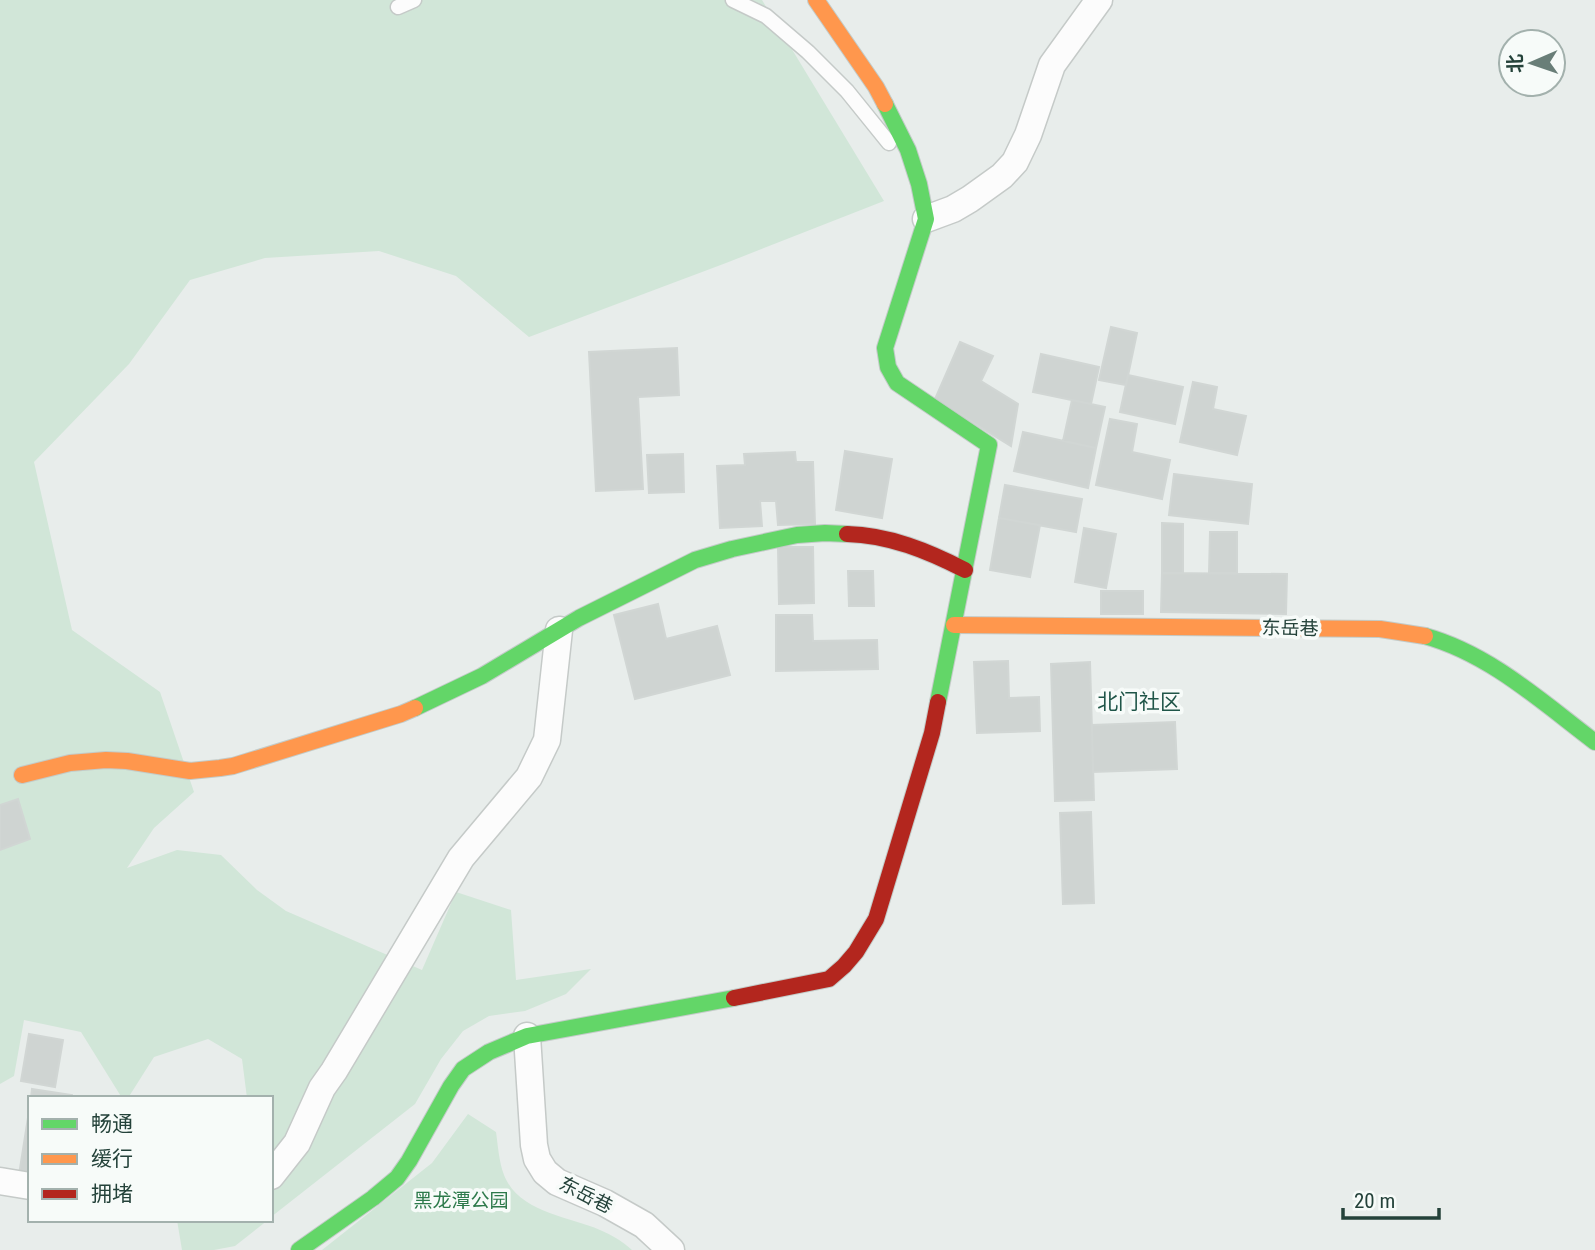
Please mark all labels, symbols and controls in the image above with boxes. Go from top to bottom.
north arrow [1497,28,1567,98]
text: 北 [1504,54,1527,73]
street label: 东岳巷 [1261,616,1319,640]
district label: 北门社区 [1097,690,1181,714]
legend [28,1096,273,1222]
text: 畅通 [91,1112,133,1136]
text: 缓行 [91,1147,133,1171]
street label: 东岳巷 [555,1172,617,1218]
scale bar [1343,1176,1439,1220]
text: 拥堵 [91,1182,133,1206]
park label: 黑龙潭公园 [413,1189,509,1212]
text: 20 m [1354,1189,1395,1213]

